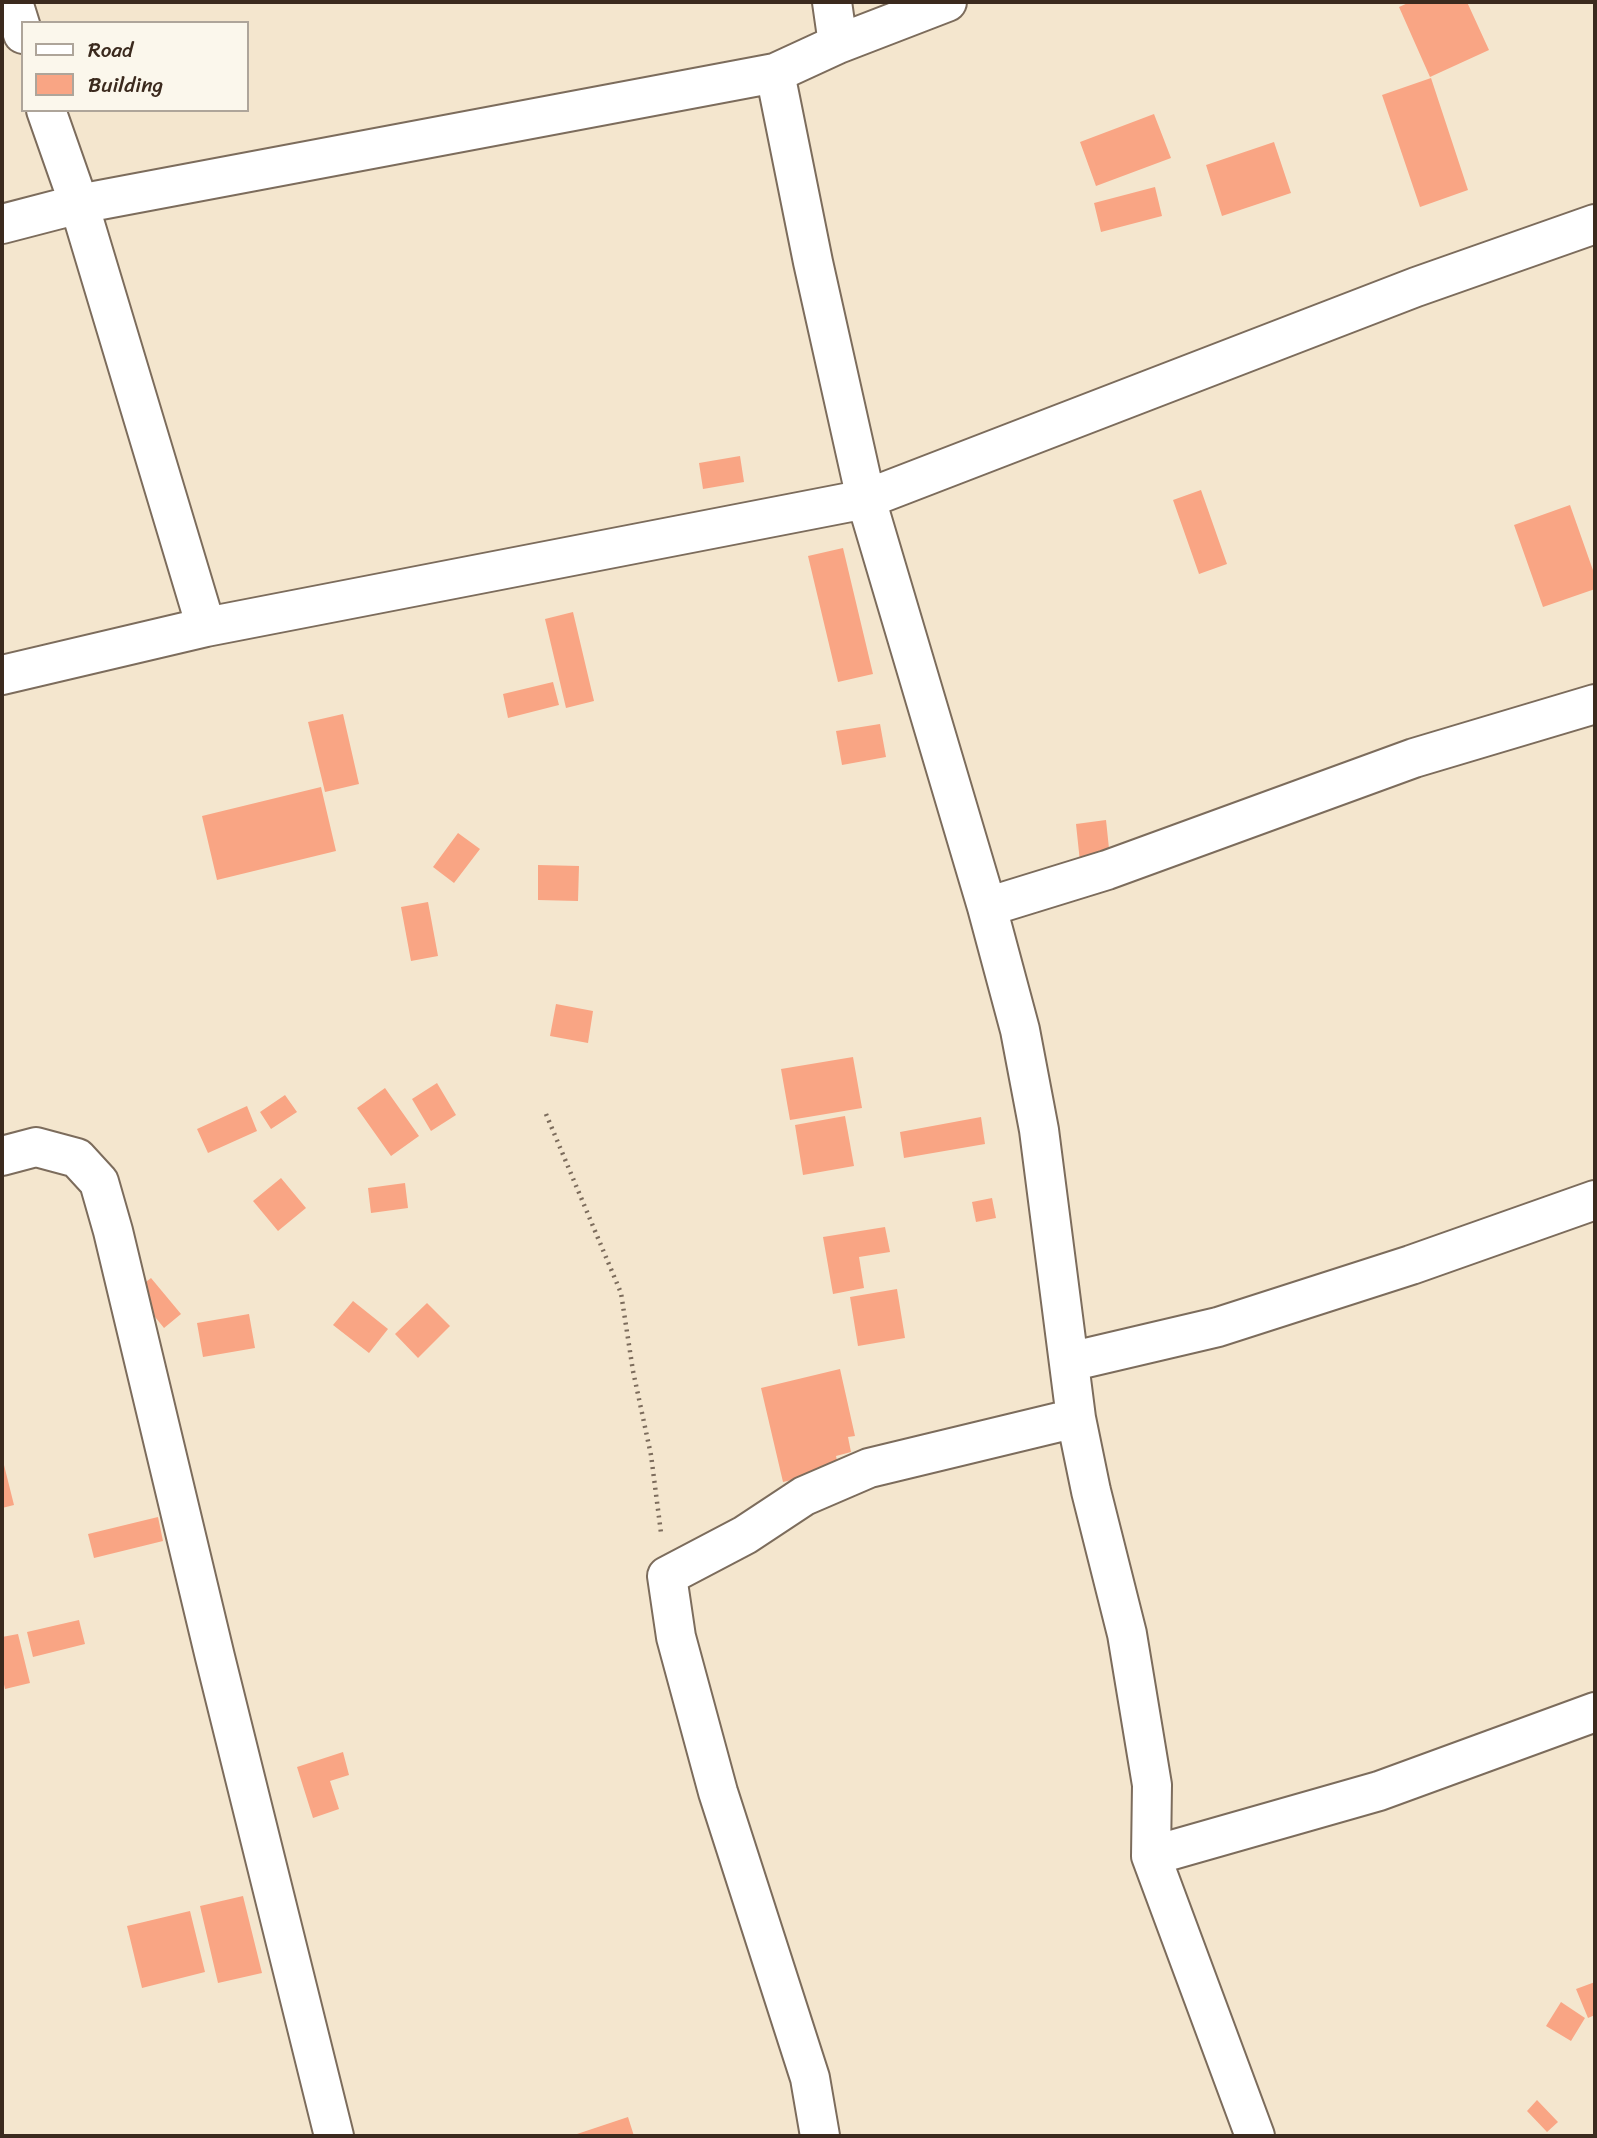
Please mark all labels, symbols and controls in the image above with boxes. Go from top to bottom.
legend [21,21,248,112]
text: Road [88,31,133,69]
text: Building [88,66,163,104]

